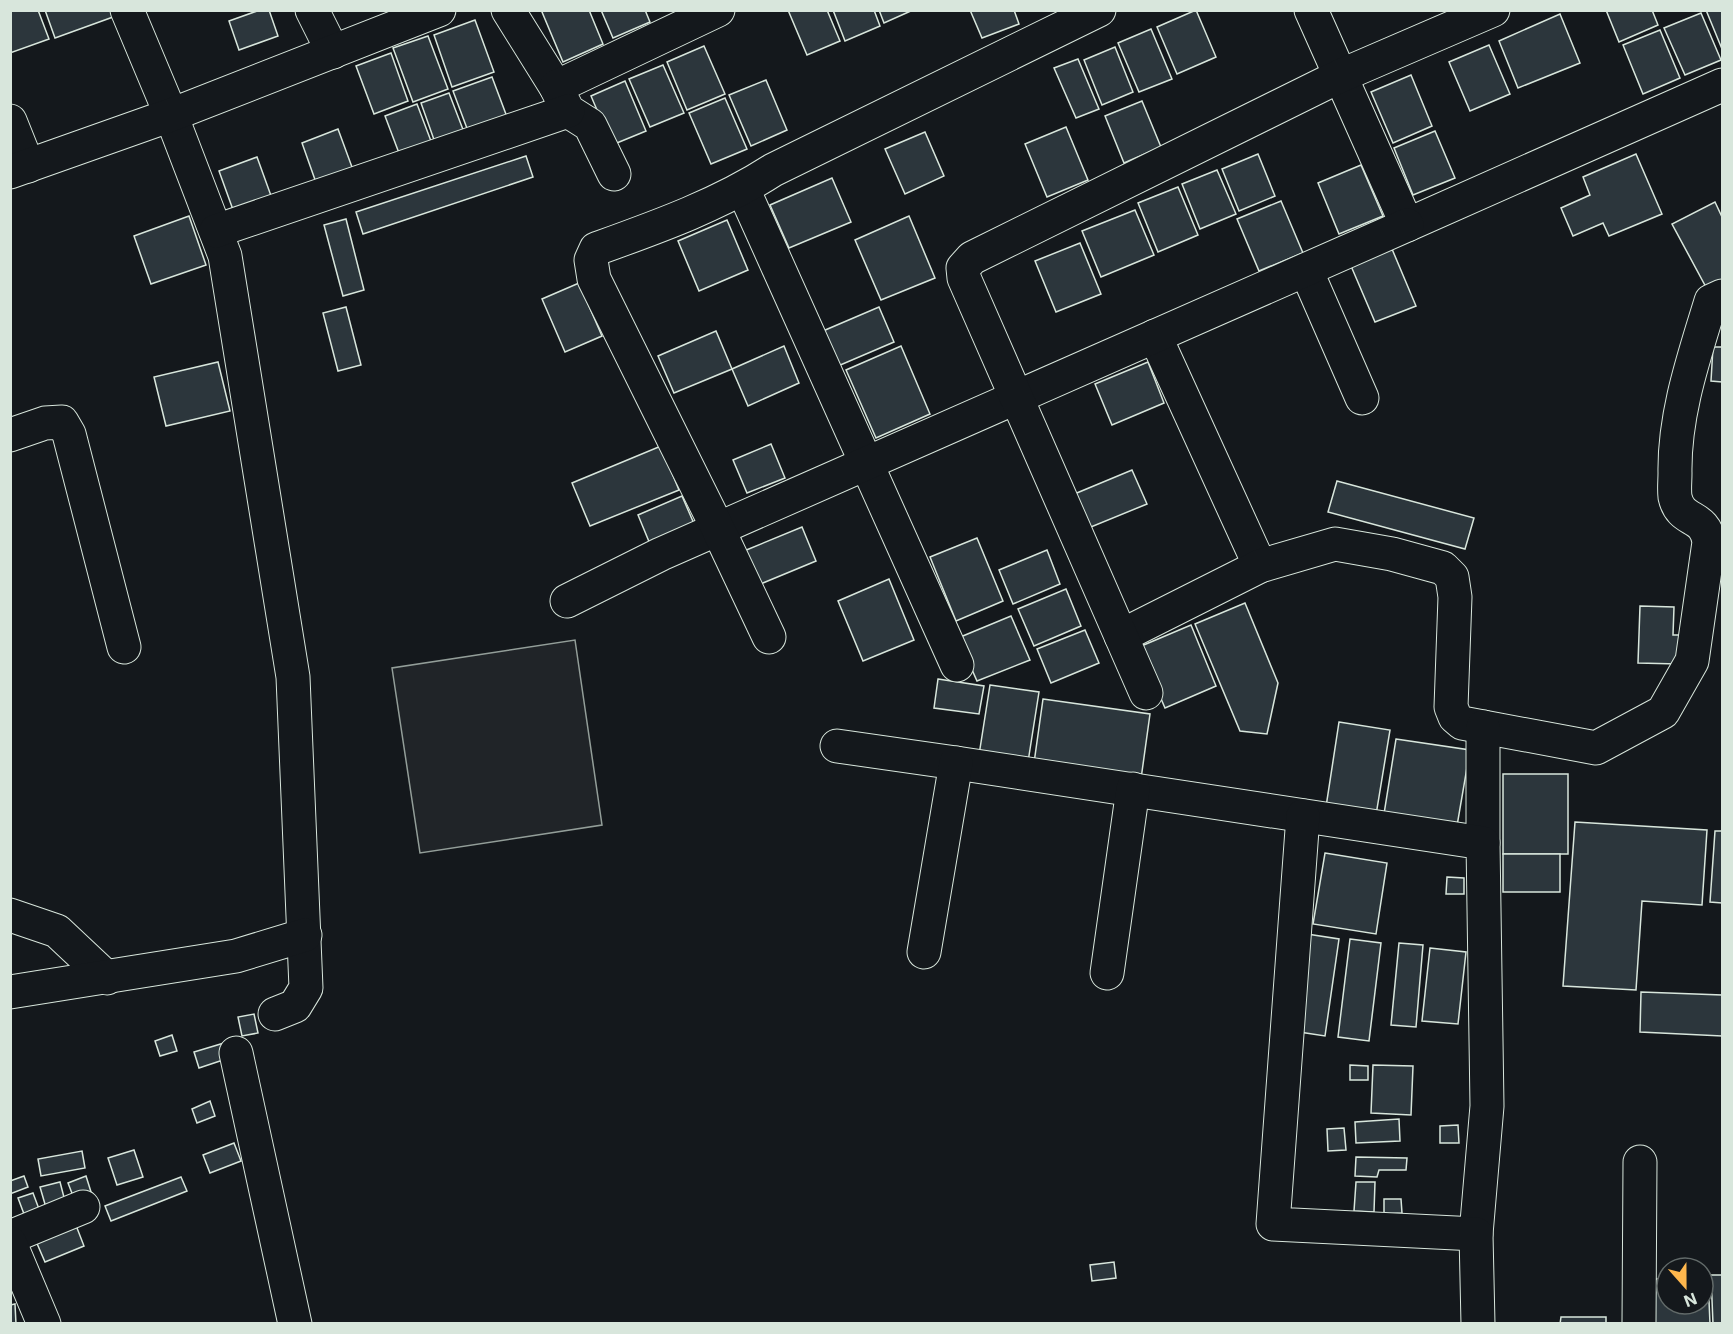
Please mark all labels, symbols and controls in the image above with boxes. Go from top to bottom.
north arrow [1655,1256,1715,1316]
text: N [1681,1288,1700,1312]

